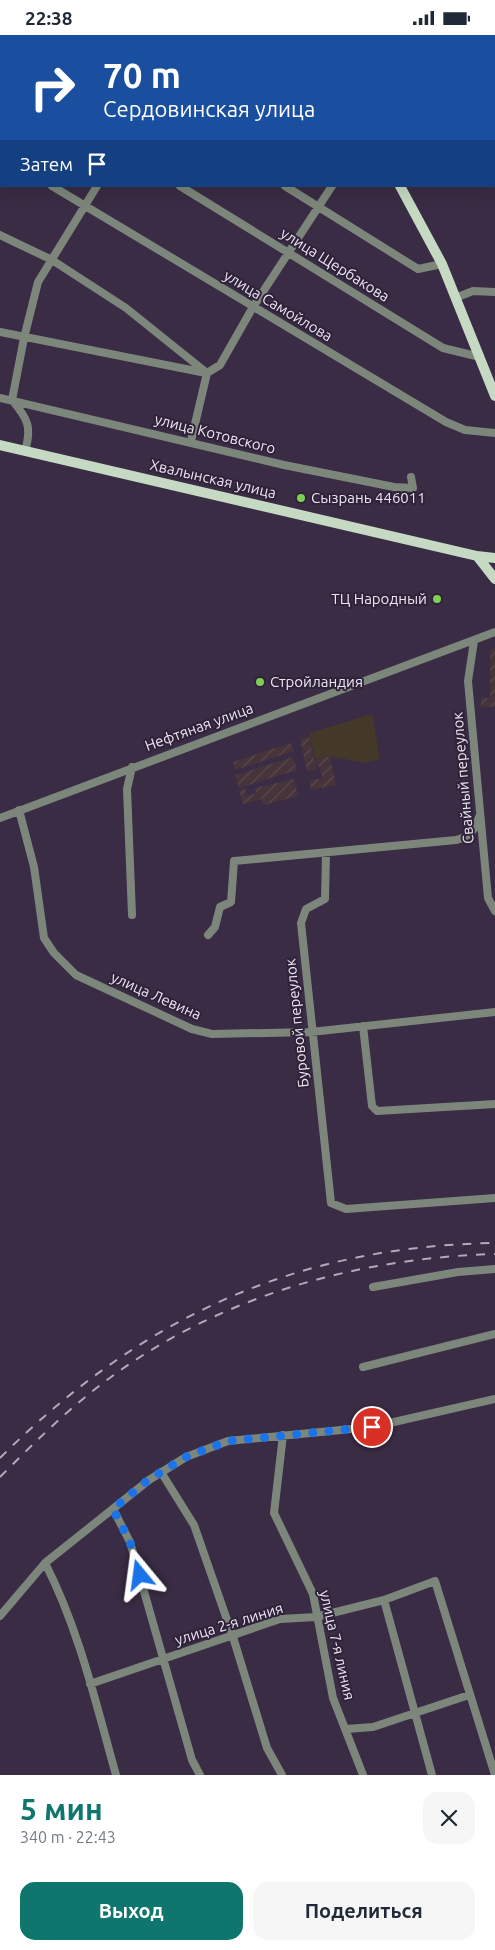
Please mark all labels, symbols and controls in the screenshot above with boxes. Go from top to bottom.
text: 22:38 [25,7,73,29]
icon: right [20,55,85,120]
text: 70 m [103,55,181,95]
text: Сердовинская улица [103,96,315,121]
icon: arrive [83,150,111,178]
text: Затем [20,153,73,175]
street label: улица Щербакова [278,224,393,305]
street label: улица Самойлова [221,266,336,345]
street label: улица Котовского [153,410,277,457]
street label: Хвалынская улица [148,456,278,501]
place label: Сызрань 446011 [311,489,426,506]
marker: Сызрань 446011 [295,492,307,504]
place label: ТЦ Народный [331,590,427,607]
marker: ТЦ Народный [431,593,443,605]
place label: Стройландия [270,673,363,690]
marker: Стройландия [254,676,266,688]
street label: Нефтяная улица [142,699,255,754]
street label: Свайный переулок [448,711,477,845]
street label: Буровой переулок [281,957,312,1088]
street label: улица Левина [109,968,204,1023]
pin [351,1406,393,1448]
icon: arrive [358,1413,386,1441]
position arrow [113,1548,165,1600]
street label: улица 7-я линия [317,1588,358,1701]
street label: улица 2-я линия [173,1599,285,1648]
text: 5 мин [20,1792,103,1826]
button: close [423,1792,475,1844]
text: 340 m · 22:43 [20,1828,116,1846]
button: Выход [20,1882,243,1940]
button: Поделиться [253,1882,475,1940]

